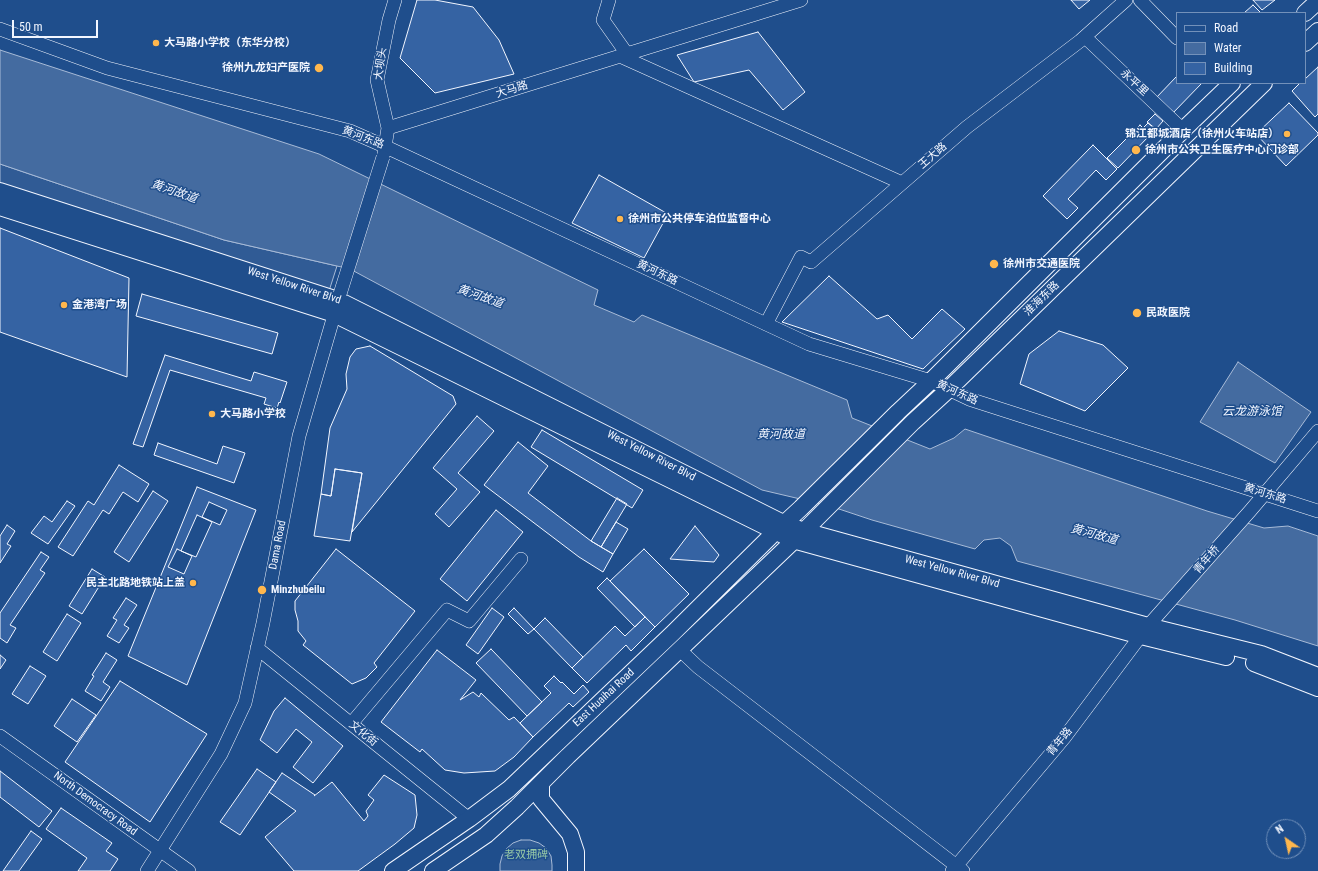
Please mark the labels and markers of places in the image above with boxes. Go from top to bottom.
place label: 大马路小学校（东华分校） [164,36,296,50]
marker: 大马路小学校（东华分校） [151,38,161,48]
place label: 徐州九龙妇产医院 [222,61,310,75]
marker: 徐州九龙妇产医院 [313,62,325,74]
place label: 锦江都城酒店（徐州火车站店） [1125,127,1279,141]
marker: 锦江都城酒店（徐州火车站店） [1282,129,1292,139]
place label: 徐州市公共卫生医疗中心门诊部 [1145,143,1299,157]
marker: 徐州市公共卫生医疗中心门诊部 [1130,144,1142,156]
place label: 徐州市公共停车泊位监督中心 [628,212,771,226]
marker: 徐州市公共停车泊位监督中心 [615,214,625,224]
place label: 徐州市交通医院 [1003,257,1080,271]
marker: 徐州市交通医院 [988,258,1000,270]
place label: 金港湾广场 [72,298,127,312]
marker: 金港湾广场 [59,300,69,310]
place label: 民政医院 [1146,306,1190,320]
marker: 民政医院 [1131,307,1143,319]
place label: 大马路小学校 [220,407,286,421]
marker: 大马路小学校 [207,409,217,419]
place label: 民主北路地铁站上盖 [86,576,185,590]
marker: 民主北路地铁站上盖 [188,578,198,588]
place label: Minzhubeilu [271,583,325,597]
marker: Minzhubeilu [256,584,268,596]

